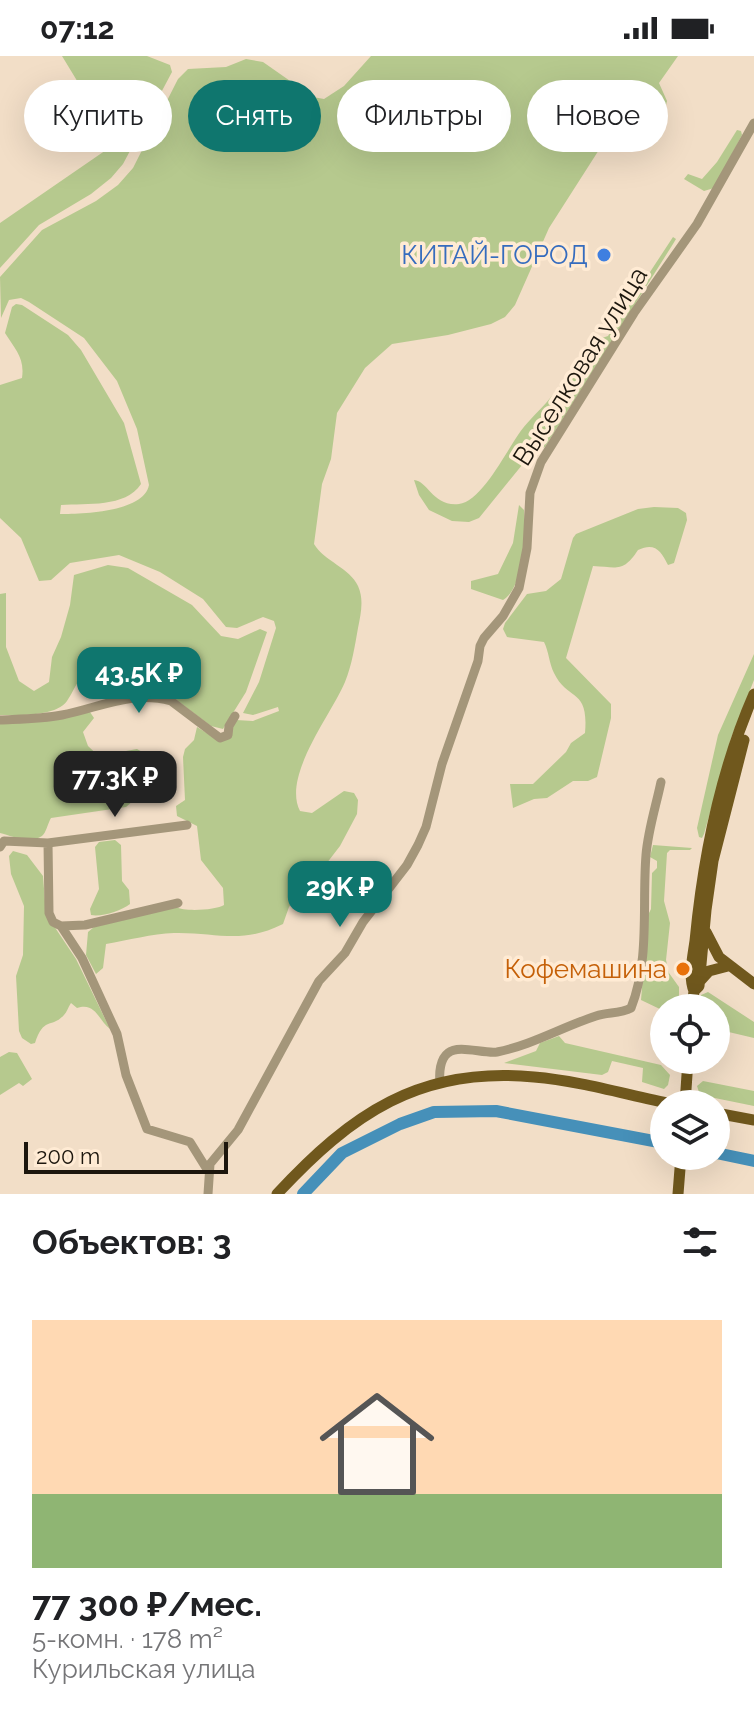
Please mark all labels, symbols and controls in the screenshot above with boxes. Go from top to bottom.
text: 07:12 [40,11,114,46]
chip: Купить [24,80,172,152]
chip: Снять [188,80,321,152]
chip: Фильтры [337,80,511,152]
chip: Новое [527,80,668,152]
place label: КИТАЙ-ГОРОД [401,240,588,270]
marker: КИТАЙ-ГОРОД [595,246,613,264]
street label: Выселковая улица [507,261,653,471]
pin: 43.5K ₽ [65,647,213,715]
text: 43.5K ₽ [95,658,183,688]
pin: 77.3K ₽ [41,751,189,819]
text: 77.3K ₽ [72,762,158,792]
pin: 29K ₽ [284,861,396,929]
text: 29K ₽ [306,872,374,902]
place label: Кофемашина [505,954,667,984]
marker: Кофемашина [674,960,692,978]
map controls [650,994,730,1170]
button: locate [650,994,730,1074]
button: layers [650,1090,730,1170]
scale bar [24,1138,228,1174]
text: 200 m [36,1143,100,1169]
icon: filters [678,1220,722,1264]
text: Объектов: 3 [32,1222,231,1262]
icon: home [305,1372,449,1516]
text: 77 300 ₽/мес. [32,1584,262,1624]
text: 5-комн. · 178 m² [32,1624,223,1654]
text: Курильская улица [32,1654,255,1684]

